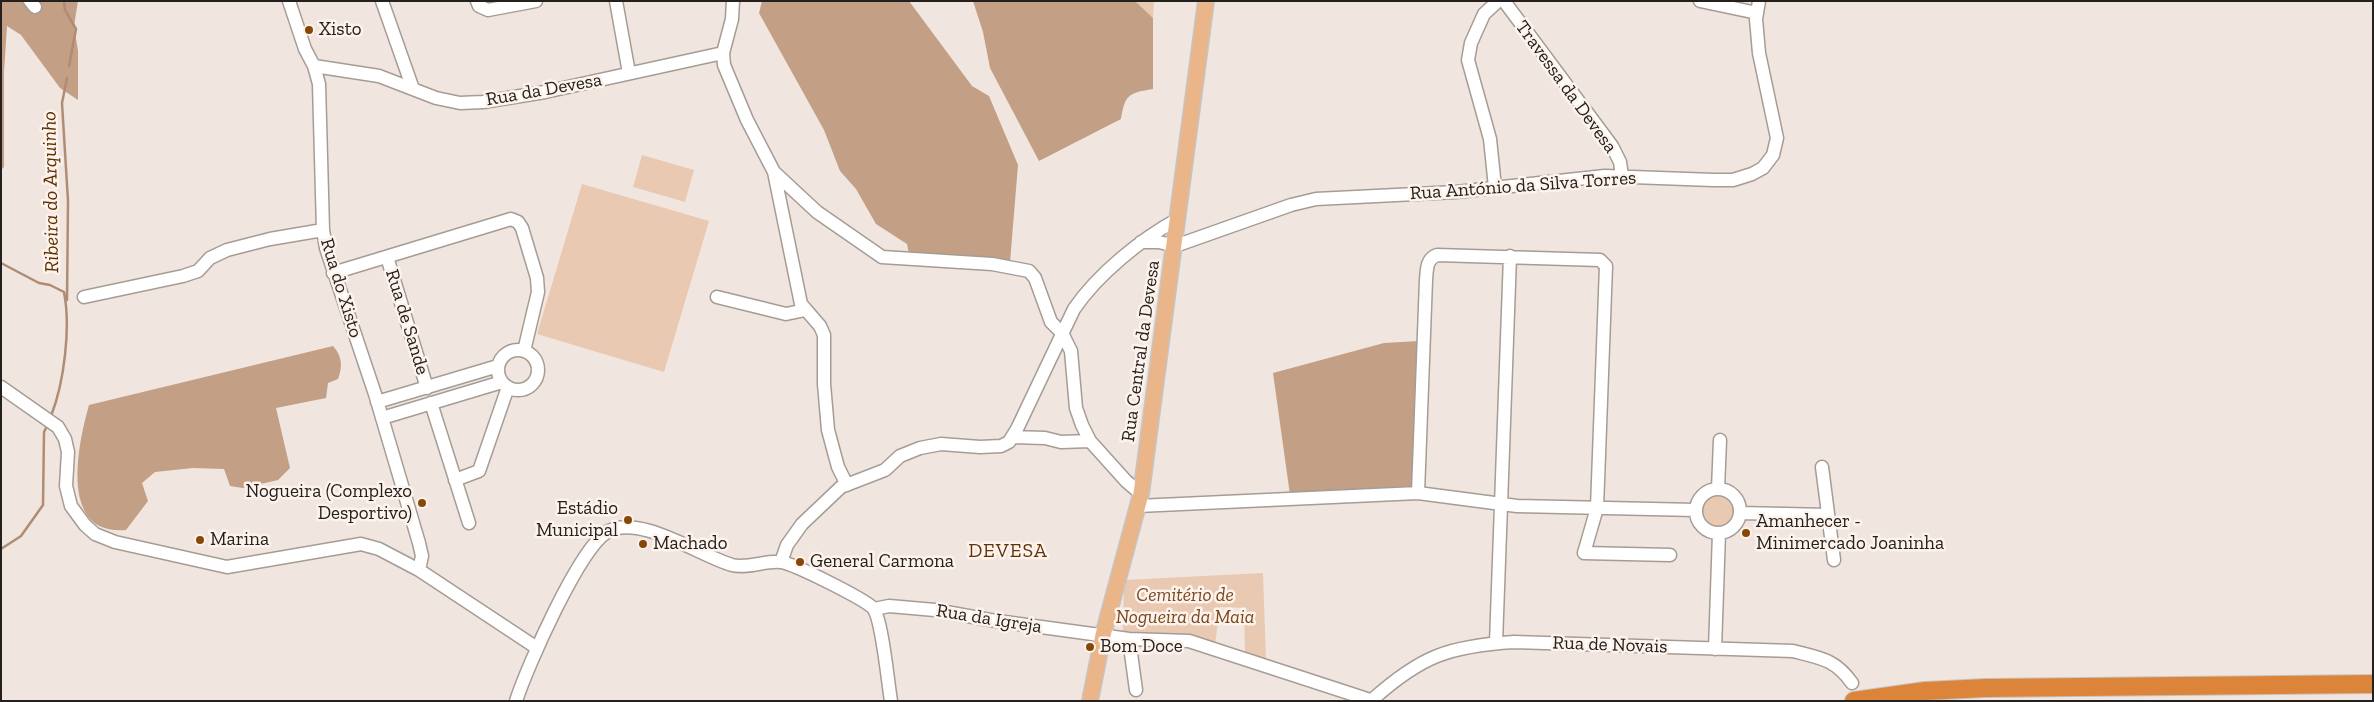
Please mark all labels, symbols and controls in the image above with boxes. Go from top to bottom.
street label: Travessa da Devesa [1510,16,1622,158]
place label: Xisto [319,19,361,41]
marker: Xisto [303,24,315,36]
street label: Rua da Devesa [484,69,604,111]
water label: Ribeira do Arquinho [38,111,64,273]
street label: Rua António da Silva Torres [1409,167,1637,205]
street label: Rua do Xisto [315,236,367,340]
street label: Rua Central da Devesa [1117,259,1165,443]
street label: Rua de Sande [380,267,434,377]
place label: Nogueira (Complexo Desportivo) [246,481,412,525]
marker: Nogueira (Complexo Desportivo) [416,497,428,509]
place label: Estádio Municipal [536,498,618,542]
place label: Amanhecer - Minimercado Joaninha [1756,511,1944,555]
marker: Estádio Municipal [622,514,634,526]
marker: Amanhecer - Minimercado Joaninha [1740,527,1752,539]
place label: Marina [210,529,269,551]
place label: Machado [653,533,728,555]
marker: Marina [194,534,206,546]
marker: Machado [637,538,649,550]
district label: DEVESA [967,539,1049,563]
place label: General Carmona [810,551,954,573]
marker: General Carmona [794,556,806,568]
park label: Cemitério de Nogueira da Maia [1116,585,1254,629]
street label: Rua da Igreja [934,599,1044,639]
street label: Rua de Novais [1552,632,1668,658]
place label: Bom Doce [1100,636,1183,658]
marker: Bom Doce [1084,641,1096,653]

